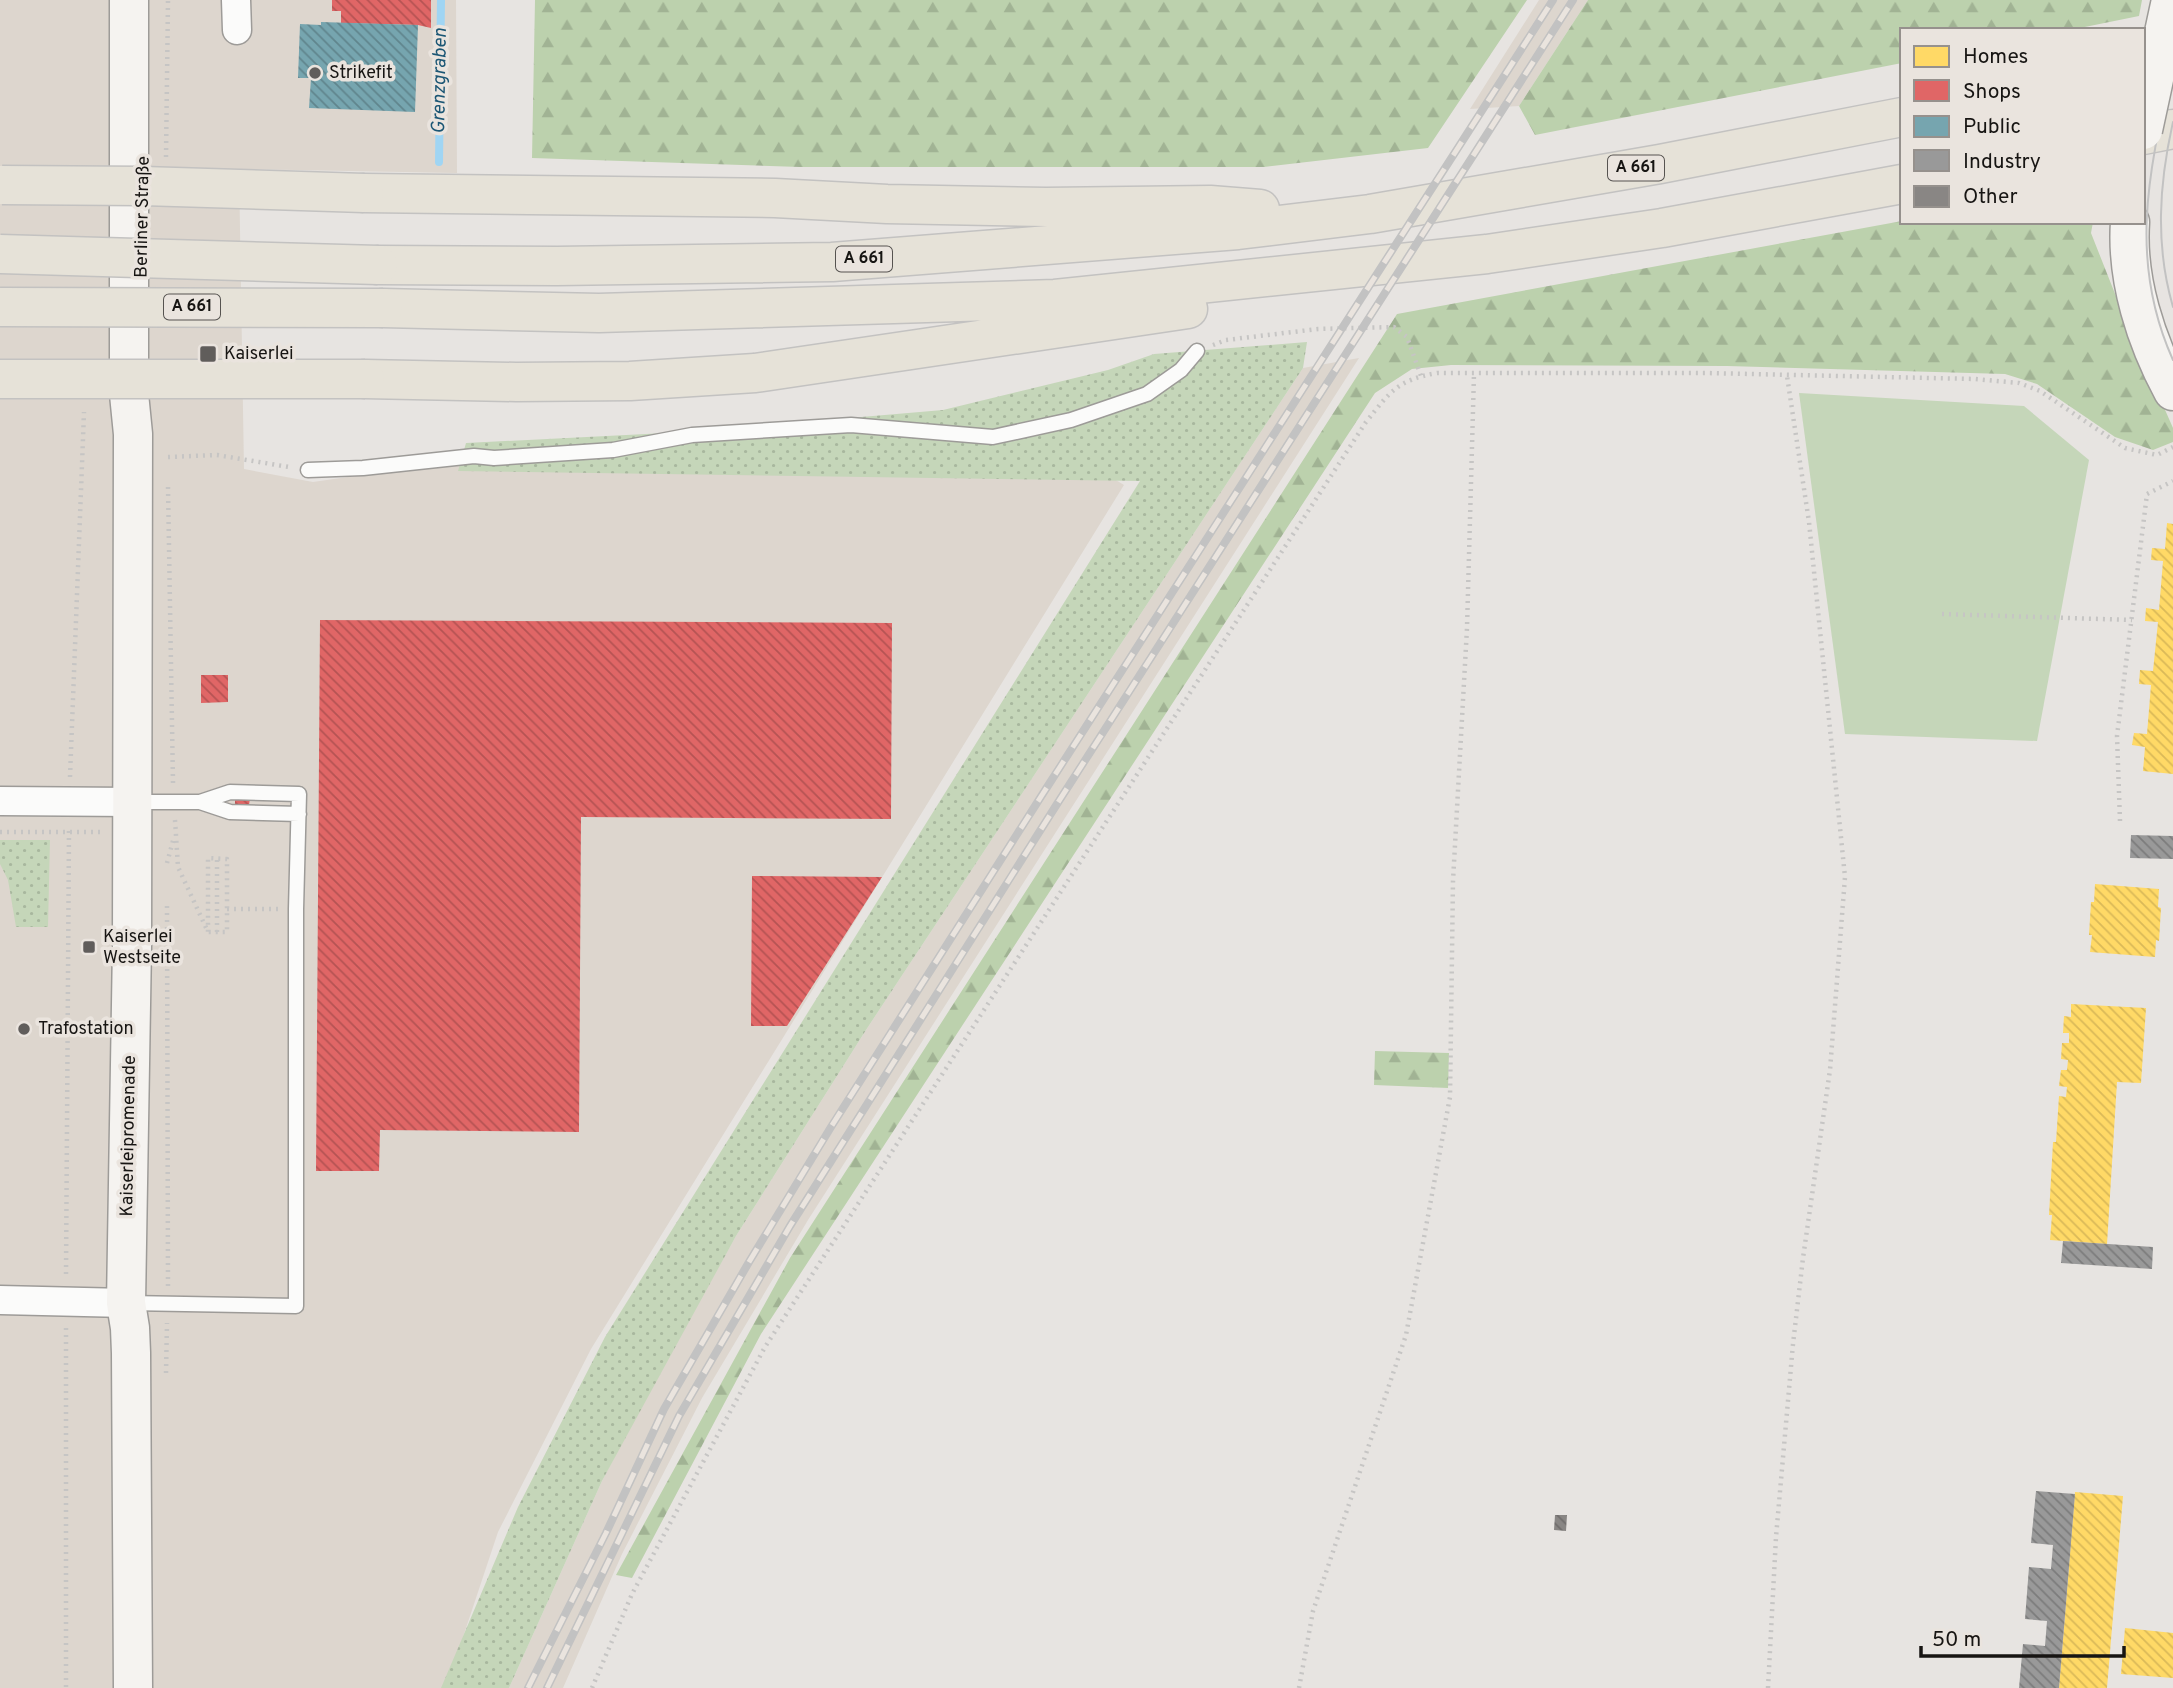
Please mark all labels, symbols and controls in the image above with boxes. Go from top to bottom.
water label: Grenzgraben [427,27,453,134]
legend [1900,28,2145,224]
text: Homes [1963,44,2028,71]
place label: Strikefit [329,62,393,85]
marker: Strikefit [307,65,323,81]
text: Shops [1963,79,2021,106]
text: Public [1963,114,2021,141]
text: Industry [1963,149,2041,176]
street label: Berliner Straße [130,156,156,278]
road number: A 661 [1608,156,1664,180]
text: Other [1963,184,2018,211]
road number: A 661 [836,246,892,272]
road number: A 661 [164,294,220,320]
place label: Kaiserlei [224,343,294,366]
marker: Kaiserlei [198,344,218,364]
place label: Kaiserlei Westseite [103,926,181,970]
marker: Kaiserlei Westseite [81,939,97,955]
place label: Trafostation [38,1018,134,1041]
marker: Trafostation [16,1021,32,1037]
street label: Kaiserleipromenade [116,1055,142,1217]
scale bar [1921,1614,2124,1658]
text: 50 m [1932,1627,1981,1654]

